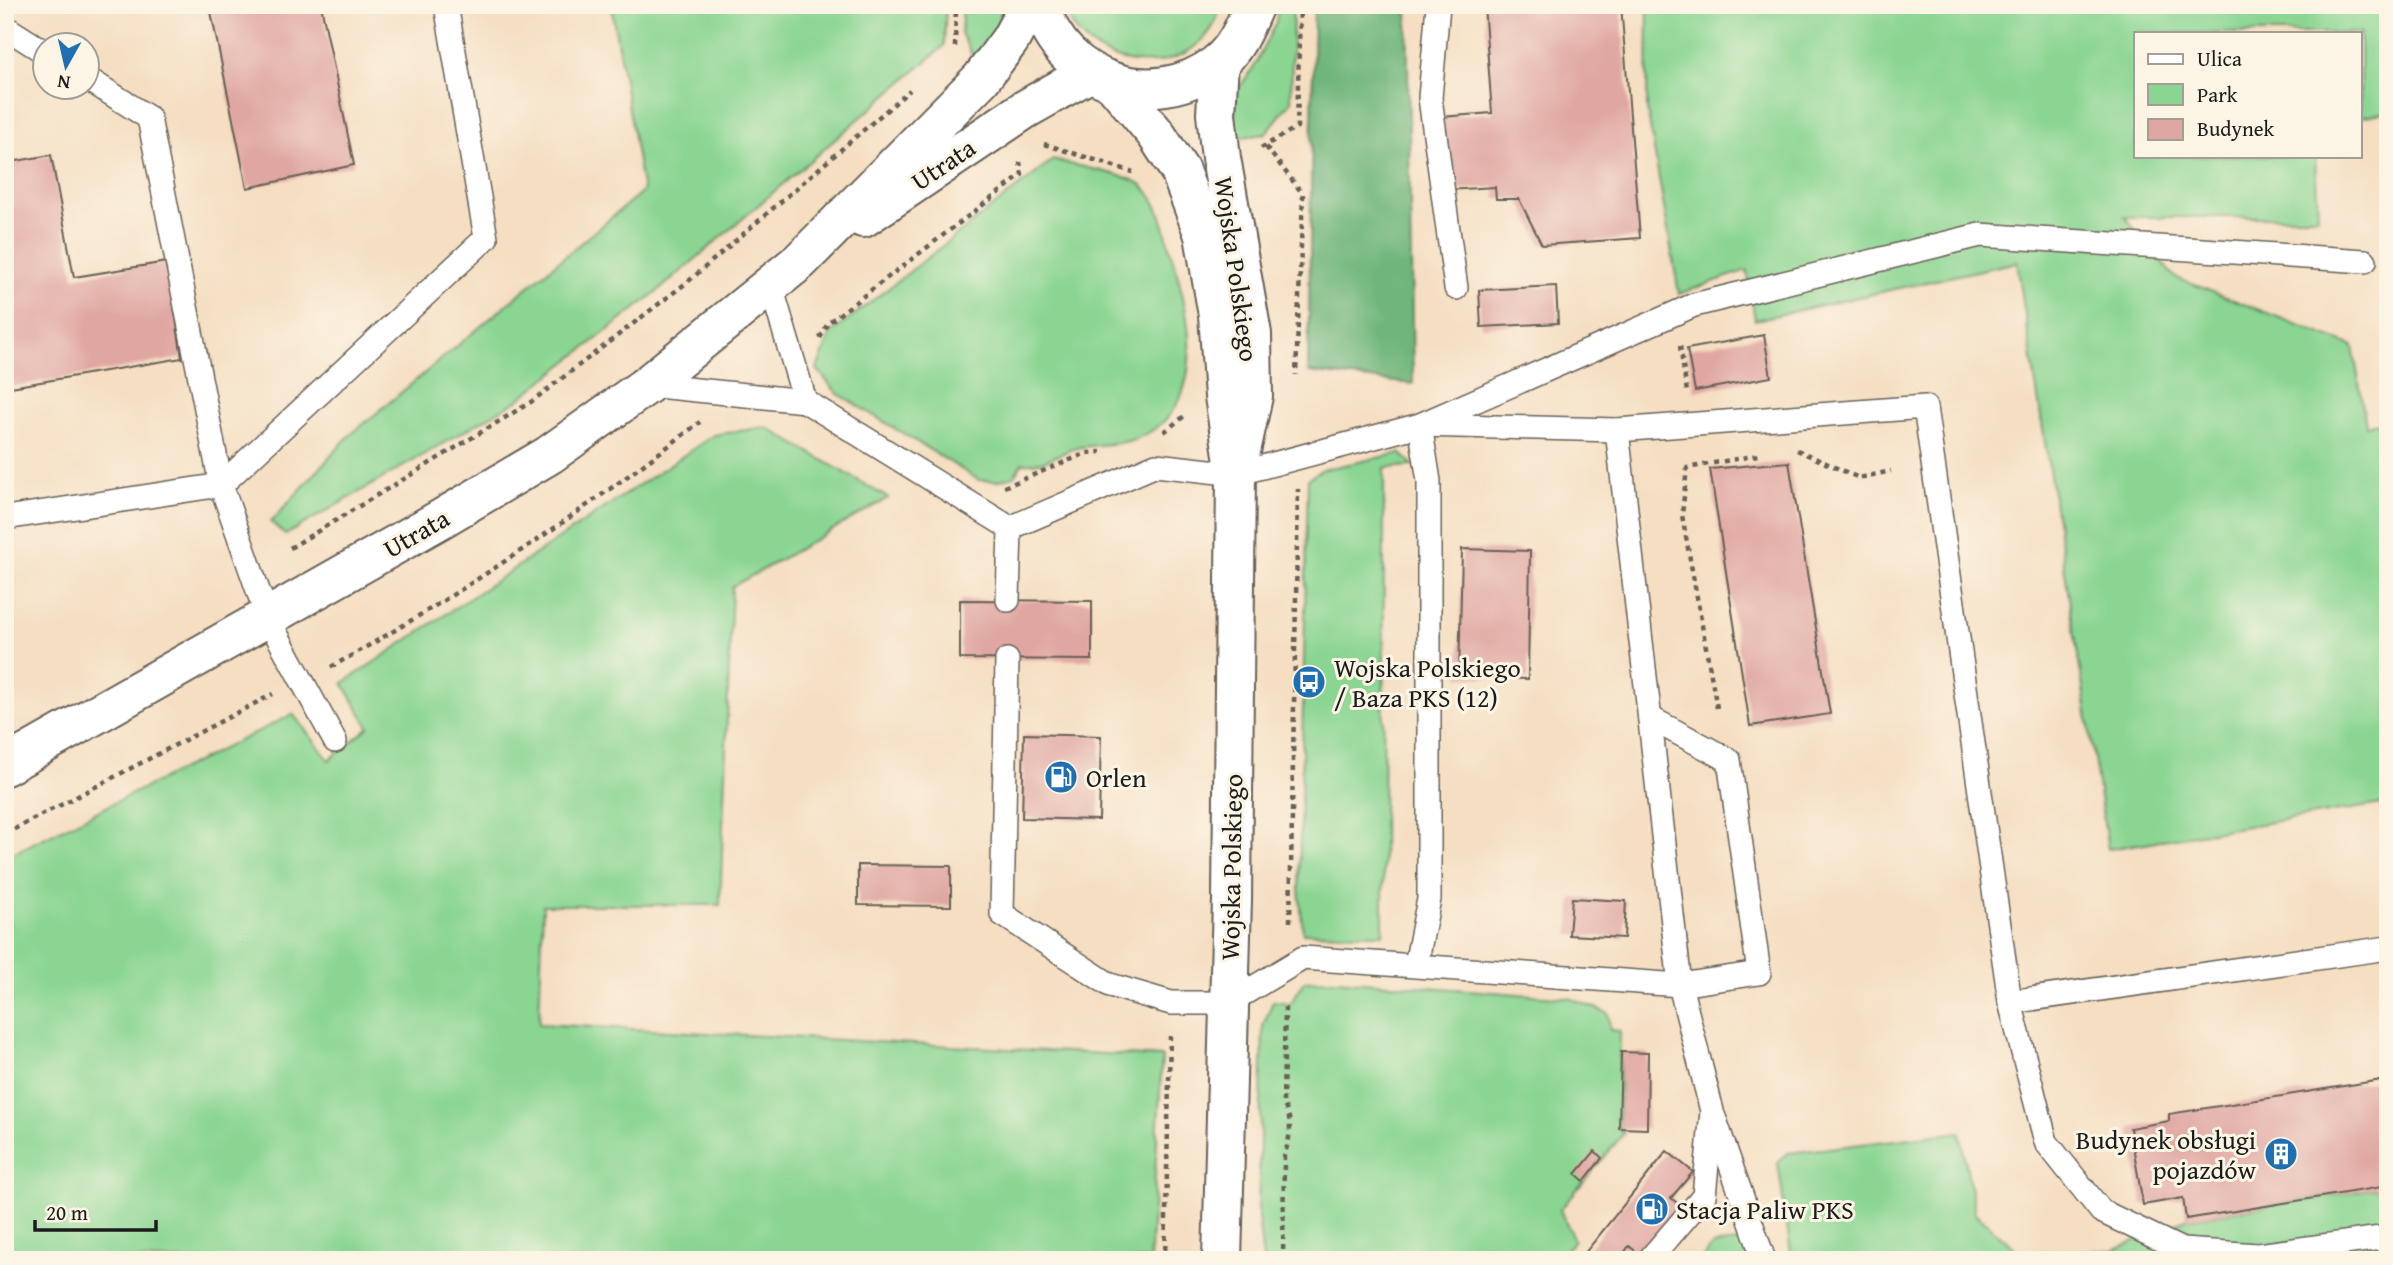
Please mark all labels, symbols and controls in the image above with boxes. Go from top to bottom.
north arrow [32,32,102,102]
legend [2134,32,2362,158]
text: Ulica [2197,43,2242,74]
text: N [55,68,72,98]
text: Park [2197,79,2238,110]
text: Budynek [2197,113,2275,144]
street label: Utrata [903,128,984,200]
street label: Wojska Polskiego [1205,174,1269,364]
street label: Utrata [376,498,457,568]
place label: Wojska Polskiego / Baza PKS (12) [1334,648,1521,717]
bus stop icon: Wojska Polskiego / Baza PKS (12) [1290,663,1328,701]
fuel station icon: Orlen [1042,758,1080,796]
place label: Orlen [1086,758,1147,797]
street label: Wojska Polskiego [1210,773,1252,961]
place label: Budynek obsługi pojazdów [2076,1120,2257,1189]
building icon: Budynek obsługi pojazdów [2262,1135,2300,1173]
scale bar [35,1188,156,1232]
fuel station icon: Stacja Paliw PKS [1633,1190,1671,1228]
place label: Stacja Paliw PKS [1676,1190,1854,1229]
text: 20 m [46,1197,88,1228]

